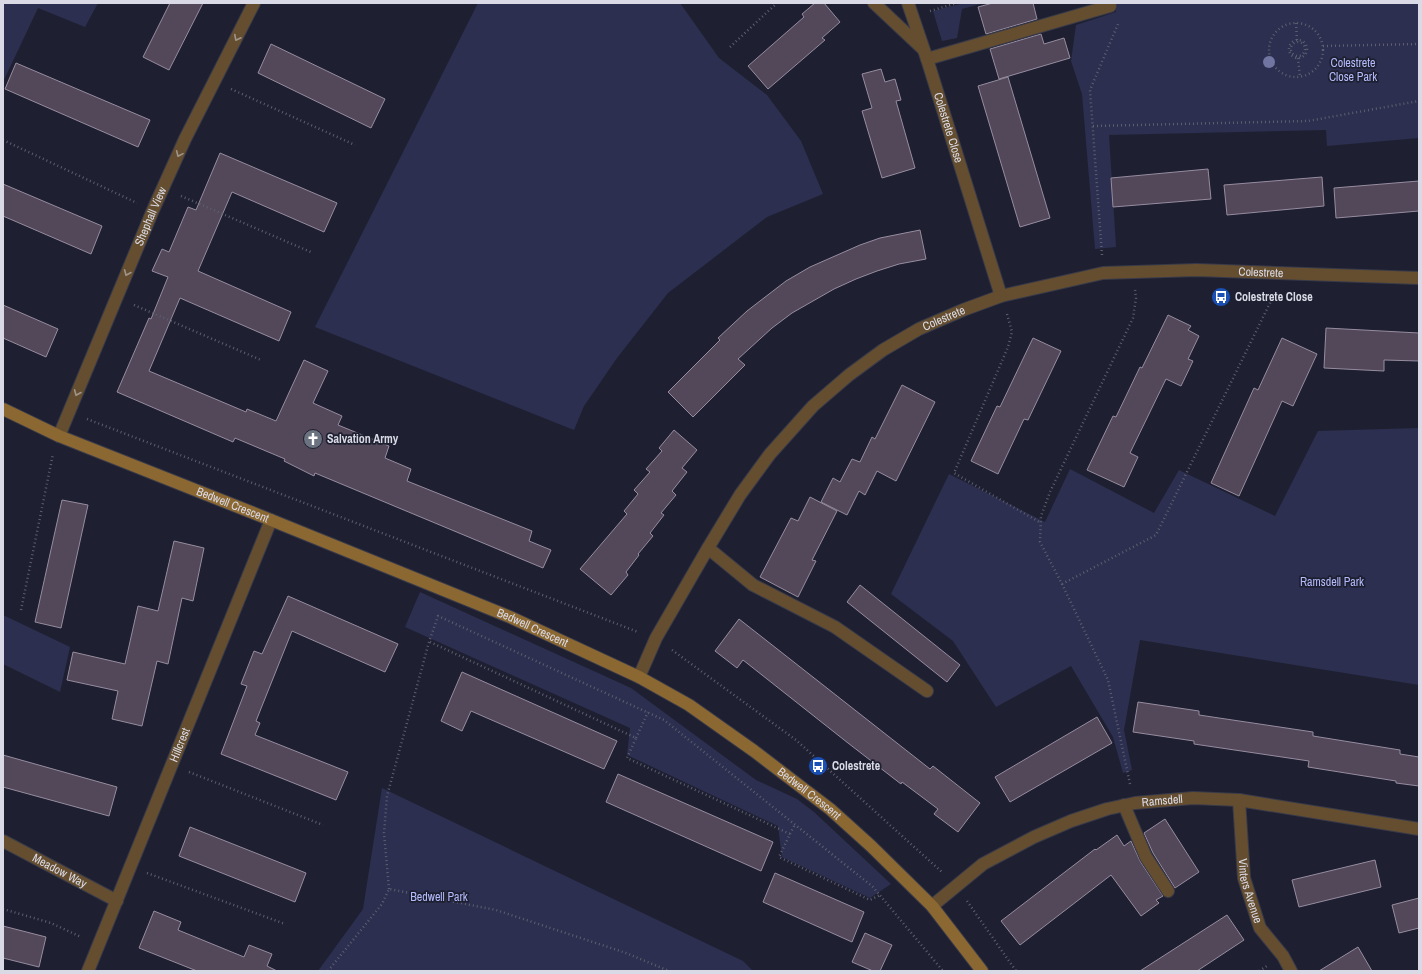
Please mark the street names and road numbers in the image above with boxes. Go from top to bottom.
street label: Colestrete Close [930,90,967,165]
street label: Shephall View [131,183,171,248]
street label: Colestrete [1238,263,1284,281]
street label: Colestrete [920,302,968,335]
street label: Bedwell Crescent [194,483,272,526]
street label: Bedwell Crescent [494,605,571,651]
street label: Hillcrest [166,725,194,764]
street label: Bedwell Crescent [774,764,845,823]
street label: Ramsdell [1141,791,1183,810]
street label: Meadow Way [30,850,90,892]
street label: Vinters Avenue [1235,858,1266,925]

